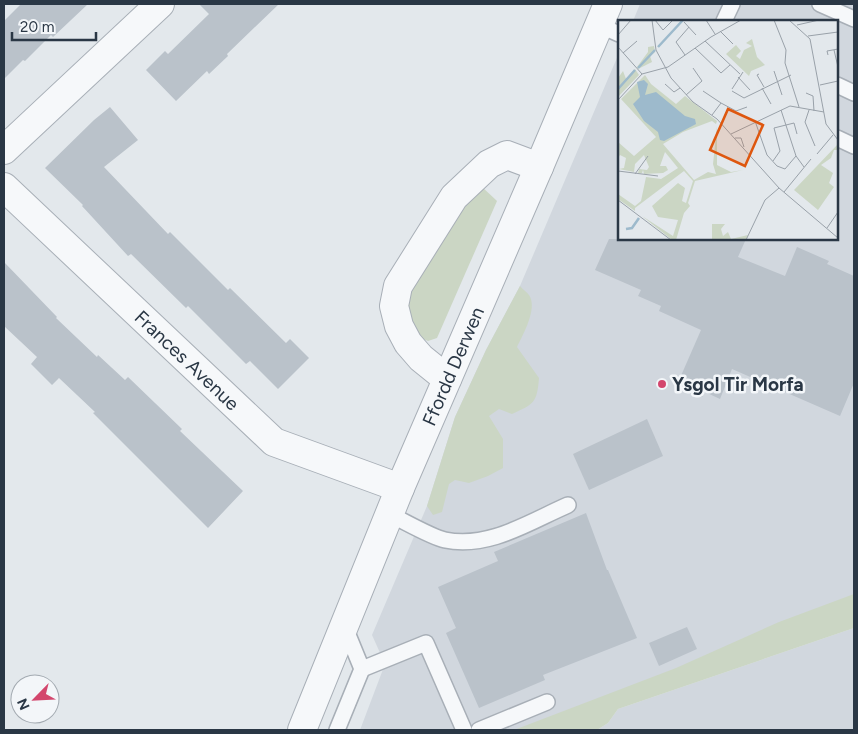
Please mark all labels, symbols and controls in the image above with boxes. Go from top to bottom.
scale bar [12,10,96,42]
text: 20 m [20,18,54,36]
inset map [618,20,838,240]
street label: Ffordd Derwen [417,303,489,429]
street label: Frances Avenue [130,305,244,415]
place label: Ysgol Tir Morfa [672,373,804,396]
marker: Ysgol Tir Morfa [656,378,668,390]
north arrow [10,674,60,724]
text: N [14,696,34,712]

